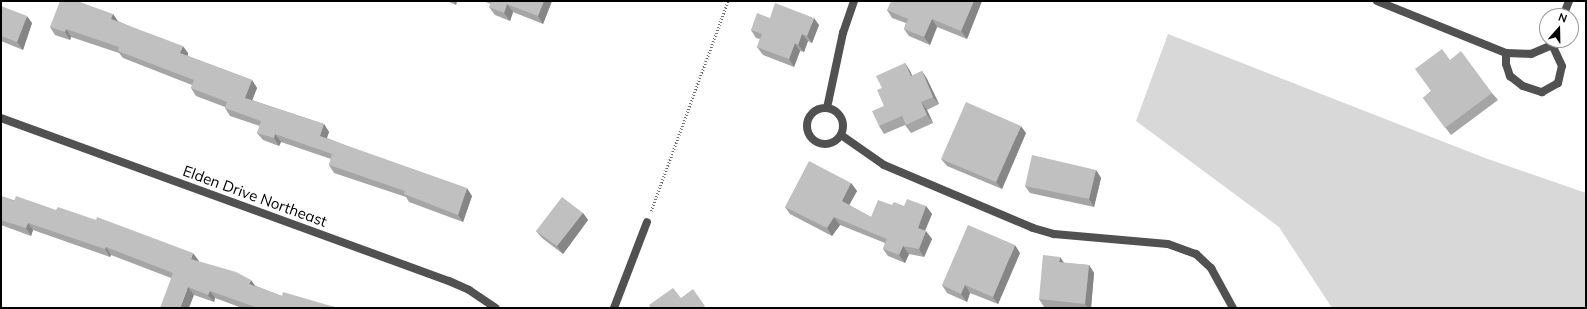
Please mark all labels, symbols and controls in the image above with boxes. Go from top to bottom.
north arrow [1539,8,1579,48]
text: N [1556,10,1569,26]
street label: Elden Drive Northeast [181,162,329,230]

